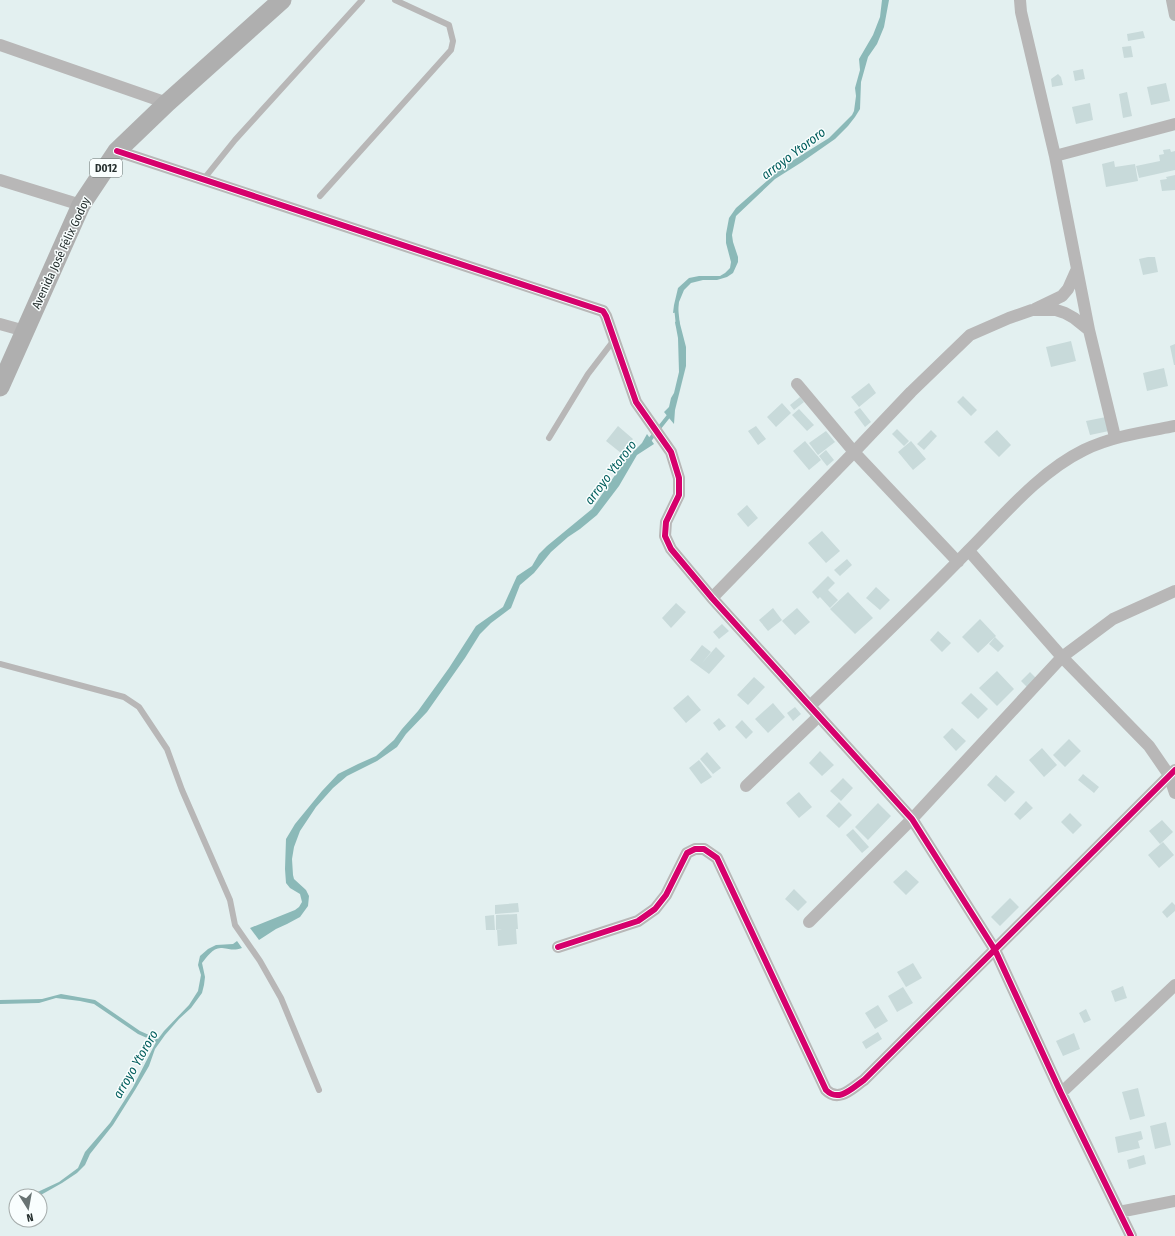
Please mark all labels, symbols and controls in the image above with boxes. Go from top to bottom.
water label: arroyo Ytororo [758,124,828,182]
road number: D012 [90,159,122,177]
street label: Avenida José Félix Godoy [29,194,93,311]
water label: arroyo Ytororo [581,437,639,507]
water label: arroyo Ytororo [110,1027,161,1101]
north arrow [8,1188,48,1228]
text: N [25,1210,34,1224]

